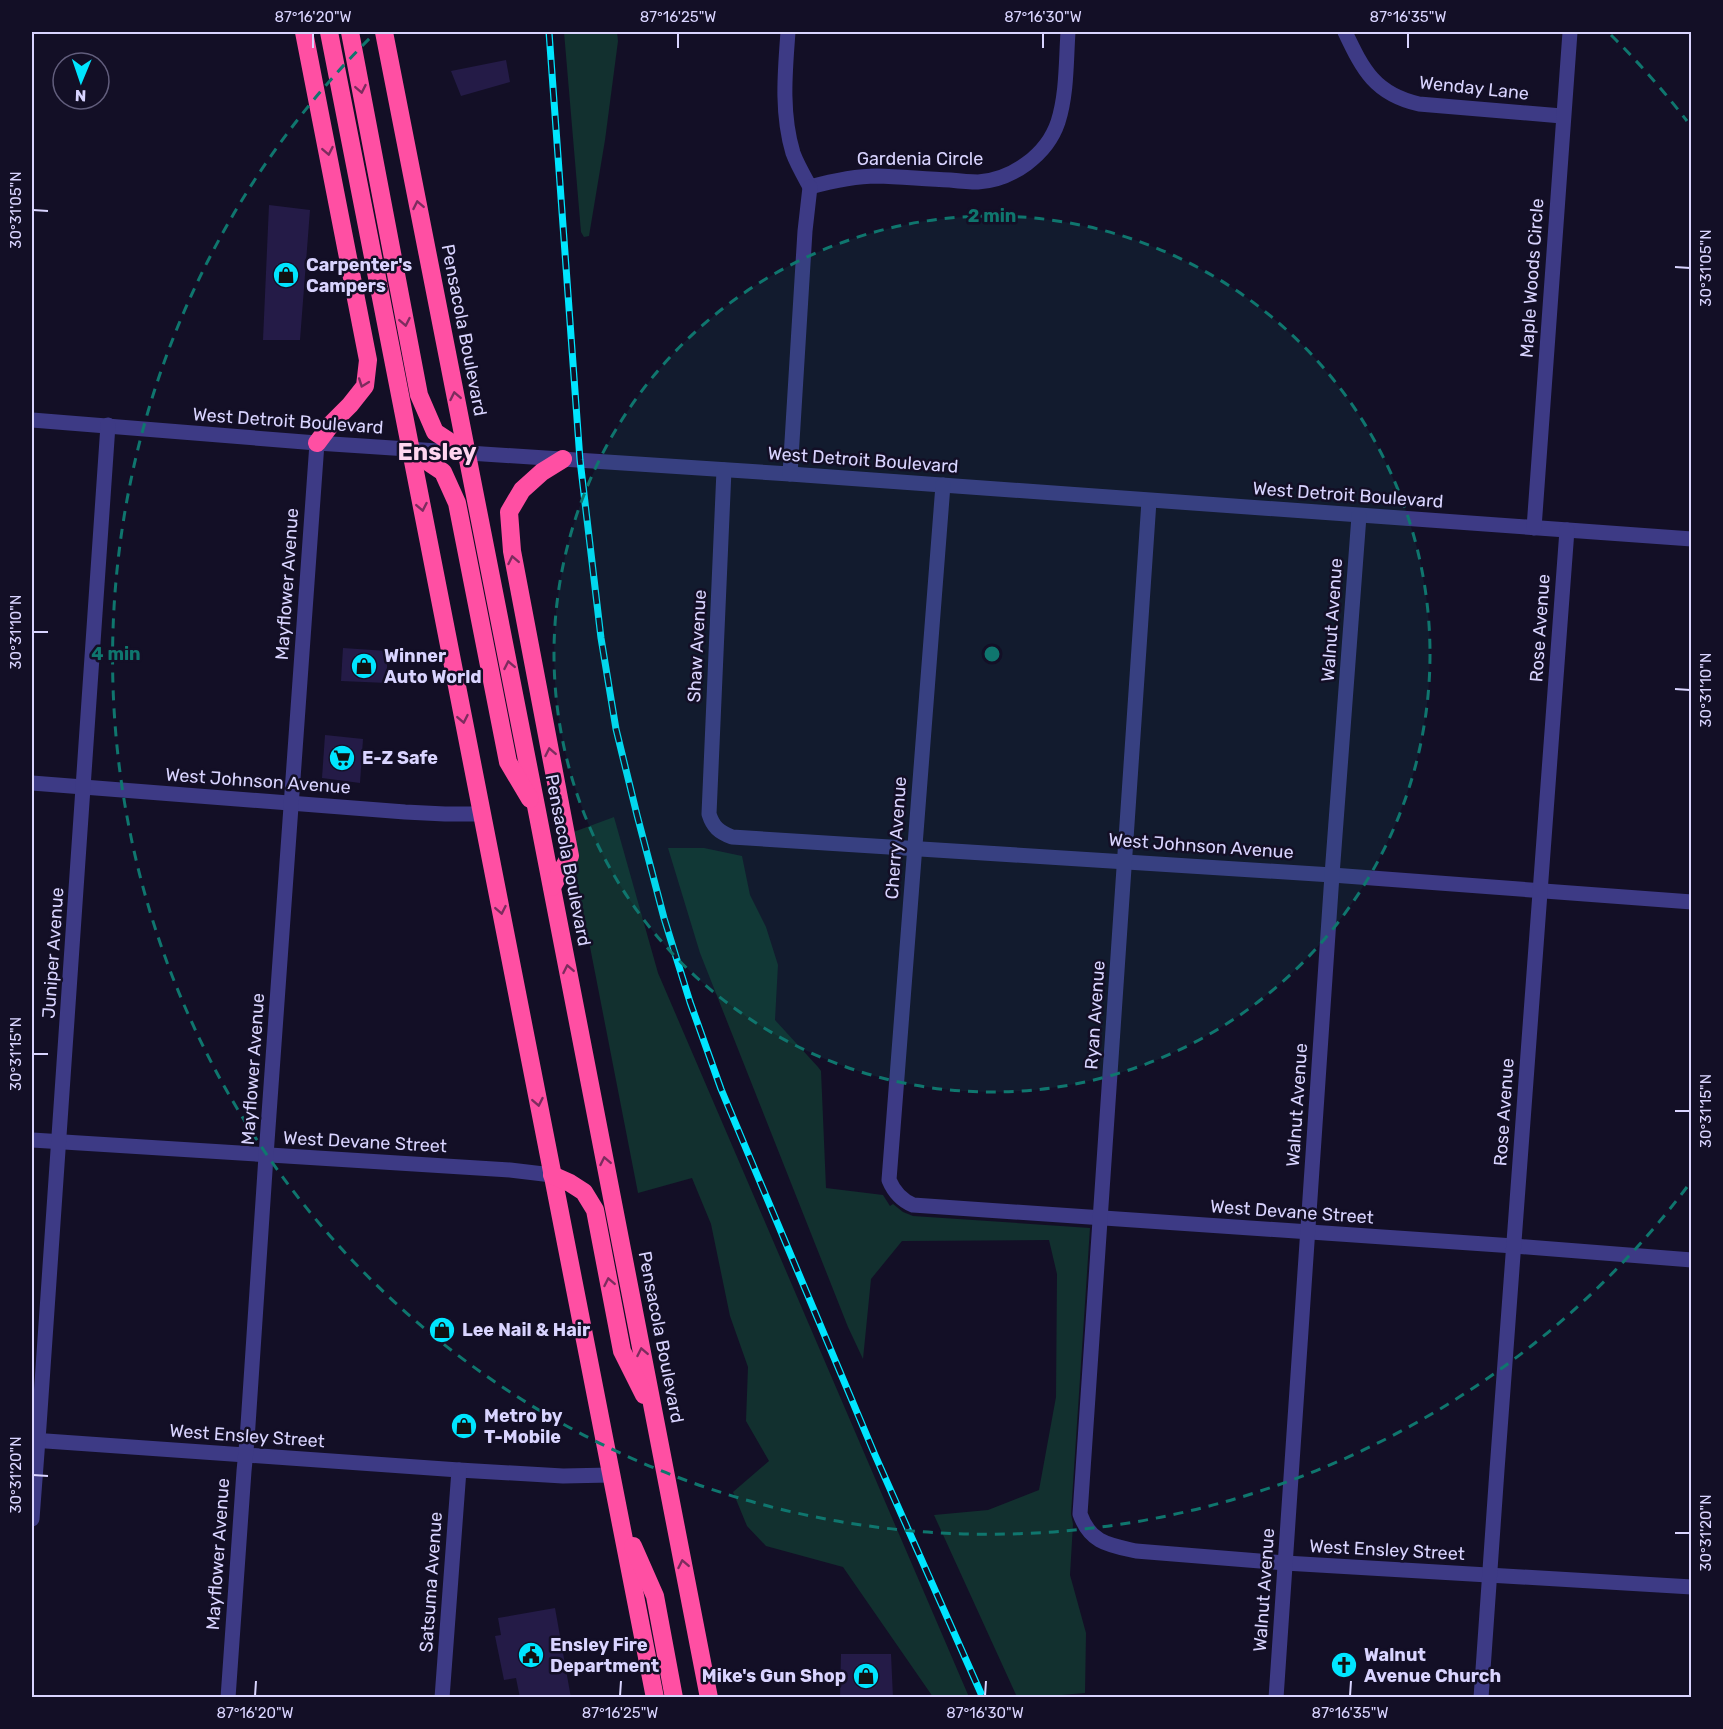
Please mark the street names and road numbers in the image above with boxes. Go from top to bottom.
street label: Wenday Lane [1418,71,1530,105]
street label: Gardenia Circle [857,148,983,170]
street label: Maple Woods Circle [1515,197,1549,359]
street label: Pensacola Boulevard [437,242,491,418]
street label: West Detroit Boulevard [192,403,384,439]
street label: West Detroit Boulevard [767,442,959,478]
street label: West Detroit Boulevard [1252,477,1444,513]
street label: Mayflower Avenue [271,507,303,661]
street label: Walnut Avenue [1317,557,1347,683]
street label: Rose Avenue [1525,573,1555,683]
street label: Shaw Avenue [683,589,711,703]
street label: West Johnson Avenue [165,764,351,798]
street label: Pensacola Boulevard [541,772,595,948]
street label: Cherry Avenue [881,776,911,900]
street label: West Johnson Avenue [1108,829,1294,863]
street label: Juniper Avenue [37,887,69,1019]
street label: Ryan Avenue [1080,960,1110,1070]
street label: Mayflower Avenue [237,992,269,1146]
street label: Walnut Avenue [1282,1042,1312,1168]
street label: Rose Avenue [1489,1057,1519,1167]
street label: West Devane Street [283,1127,447,1157]
street label: West Devane Street [1209,1195,1375,1229]
street label: Pensacola Boulevard [634,1249,688,1425]
street label: West Ensley Street [169,1420,325,1452]
street label: Mayflower Avenue [202,1477,234,1631]
street label: Satsuma Avenue [415,1511,447,1653]
street label: Walnut Avenue [1249,1527,1279,1653]
street label: West Ensley Street [1309,1535,1465,1565]

